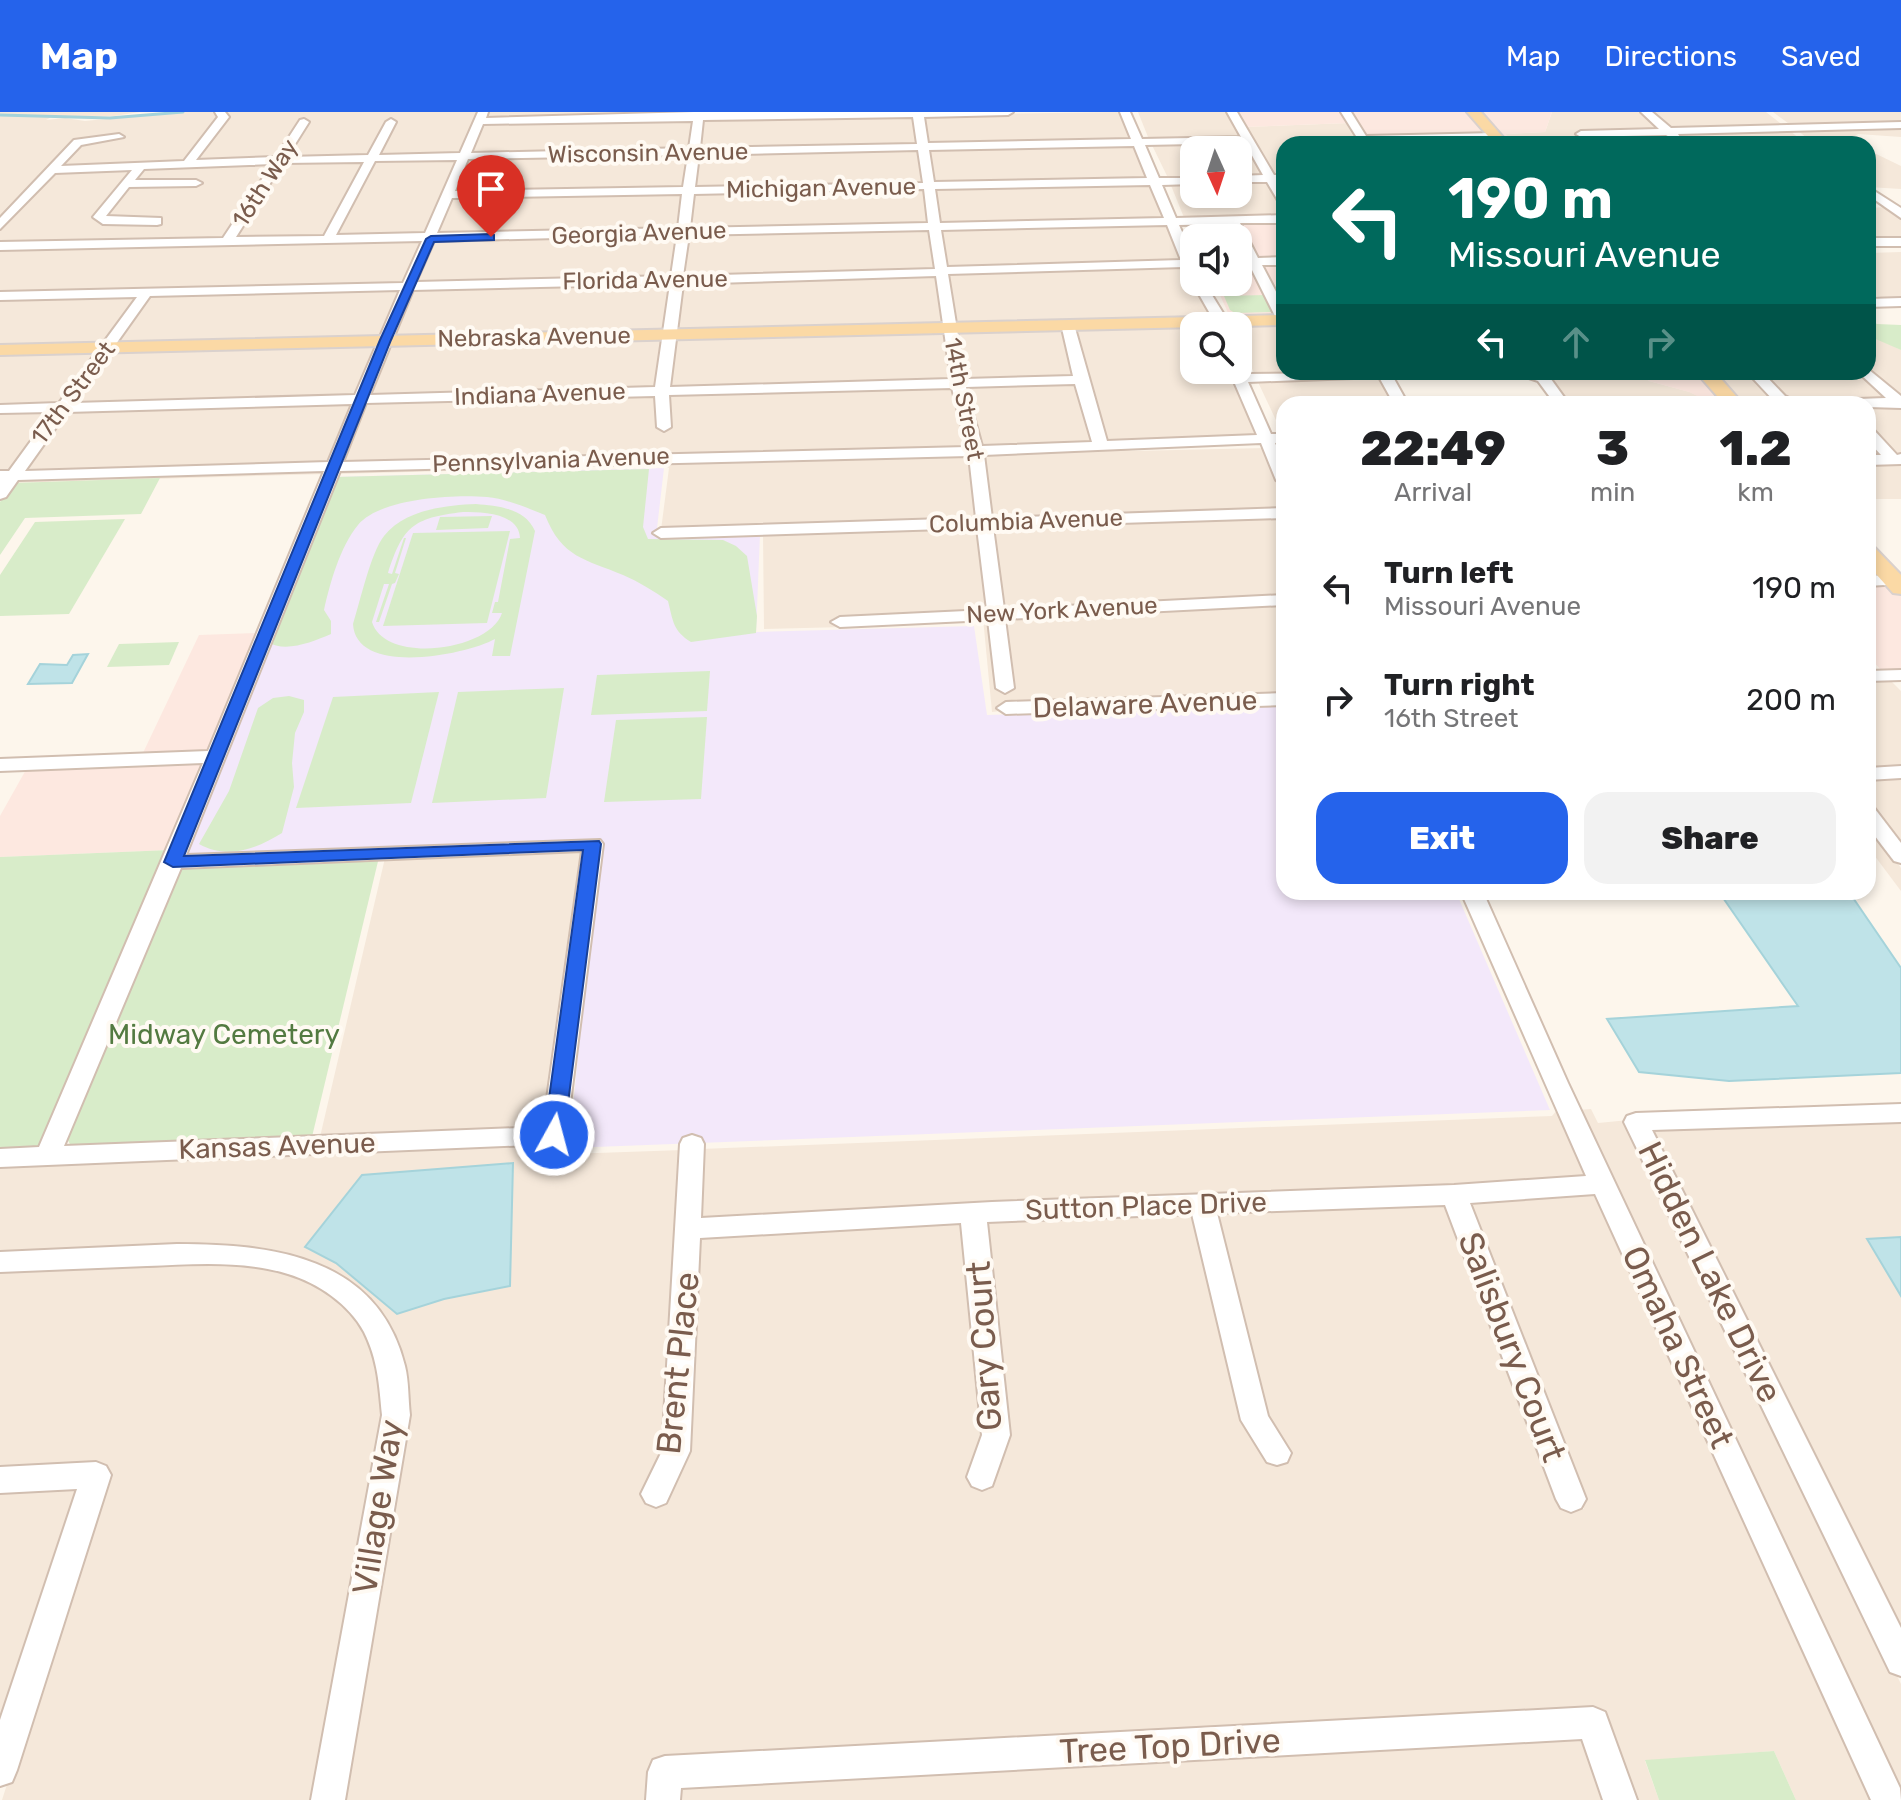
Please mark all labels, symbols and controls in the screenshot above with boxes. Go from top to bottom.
text: Map [40,33,118,79]
text: Map [1506,40,1560,73]
text: Directions [1604,40,1737,73]
text: Saved [1781,40,1861,73]
street label: 16th Way [226,134,304,232]
north arrow [1180,136,1252,208]
map controls [1180,136,1252,384]
street label: Wisconsin Avenue [547,137,749,169]
pin [457,155,525,237]
text: 190 m [1448,166,1613,232]
icon: arrive [469,167,513,211]
icon: left [1316,168,1420,272]
street label: Michigan Avenue [726,172,916,204]
street label: Georgia Avenue [551,216,727,250]
button: sound [1180,224,1252,296]
text: Missouri Avenue [1448,233,1721,276]
street label: Florida Avenue [562,265,728,295]
button: search [1180,312,1252,384]
icon: left [1470,320,1514,364]
icon: ahead [1554,320,1598,364]
icon: right [1638,320,1682,364]
street label: Nebraska Avenue [437,321,631,353]
street label: 14th Street [938,335,990,463]
street label: 17th Street [25,336,121,450]
street label: Indiana Avenue [454,377,626,411]
text: 22:49 [1360,420,1506,477]
text: 3 [1596,420,1629,477]
text: 1.2 [1720,420,1792,477]
street label: Pennsylvania Avenue [432,442,670,478]
text: Arrival [1394,477,1472,508]
text: min [1590,477,1635,508]
text: km [1737,477,1774,508]
street label: Columbia Avenue [929,504,1123,538]
text: Turn left [1384,555,1514,591]
icon: left [1316,566,1360,610]
text: 190 m [1752,570,1836,606]
street label: New York Avenue [966,591,1158,629]
text: Missouri Avenue [1384,591,1581,622]
text: Turn right [1384,667,1535,703]
icon: right [1316,678,1360,722]
text: 200 m [1746,682,1836,718]
street label: Delaware Avenue [1032,684,1258,724]
text: 16th Street [1384,703,1518,734]
button: Exit [1316,792,1568,884]
button: Share [1584,792,1836,884]
park label: Midway Cemetery [108,1018,340,1051]
position arrow [512,1093,596,1177]
street label: Kansas Avenue [178,1126,376,1166]
street label: Hidden Lake Drive [1629,1135,1791,1409]
street label: Sutton Place Drive [1025,1185,1267,1227]
street label: Salisbury Court [1449,1227,1575,1467]
street label: Omaha Street [1613,1239,1743,1455]
street label: Gary Court [958,1260,1010,1432]
street label: Brent Place [648,1270,708,1456]
street label: Village Way [344,1417,412,1597]
street label: Tree Top Drive [1058,1720,1282,1772]

